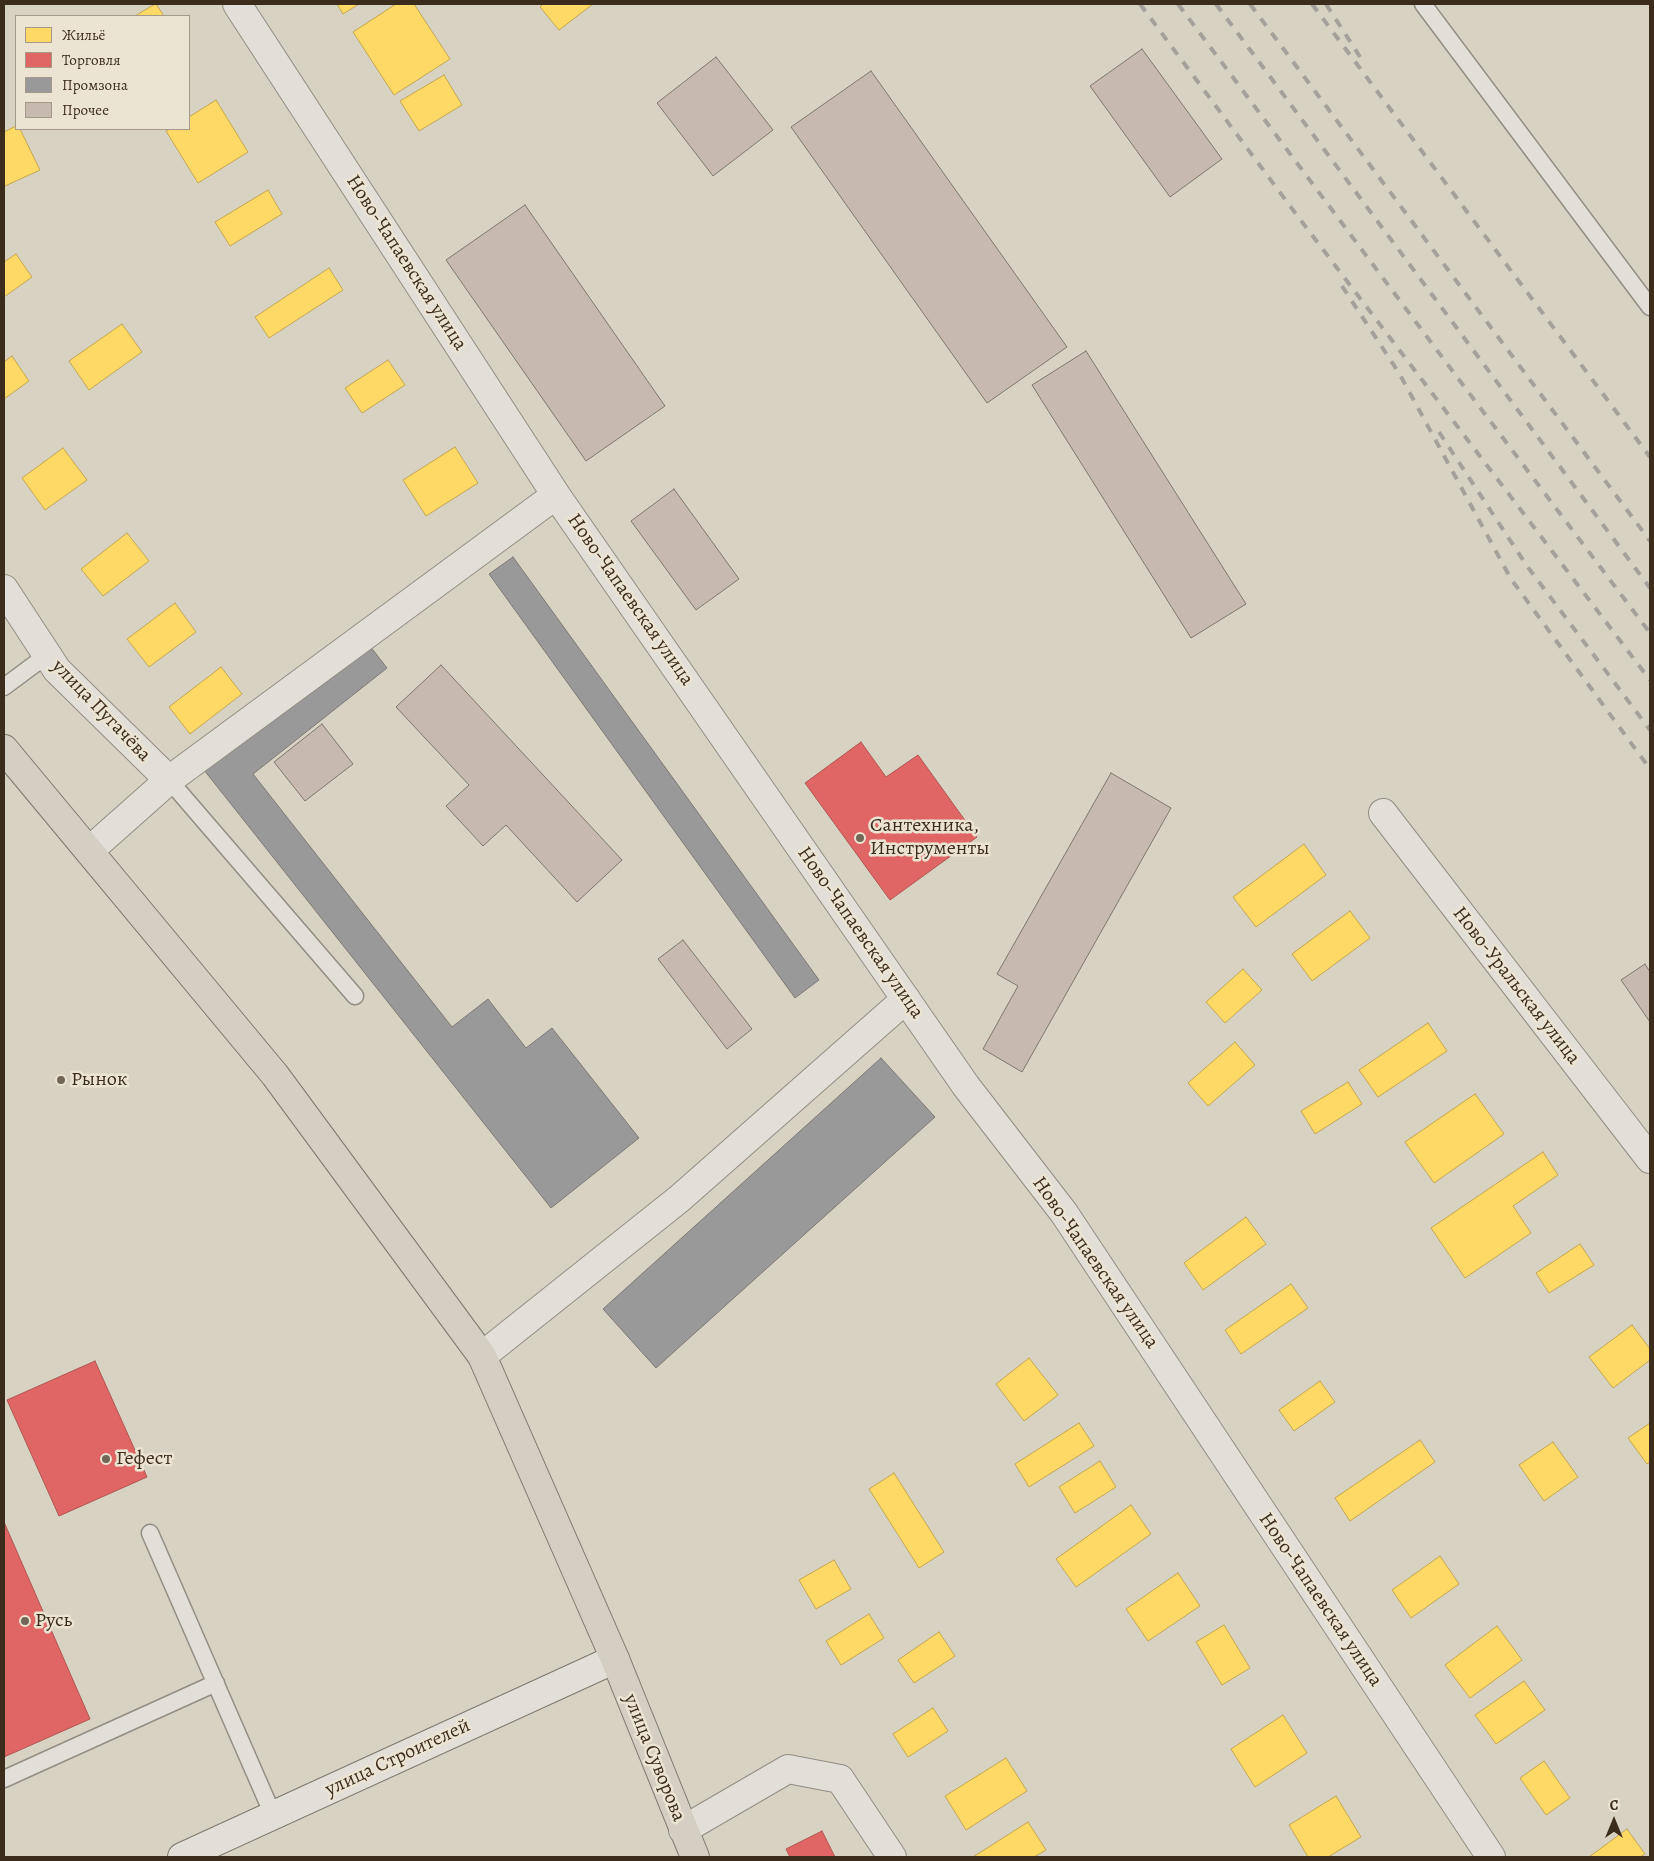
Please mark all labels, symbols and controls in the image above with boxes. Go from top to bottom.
legend [15,15,190,130]
text: Жильё [62,25,105,45]
text: Торговля [62,50,120,70]
text: Промзона [62,75,128,95]
text: Прочее [62,100,109,120]
street label: Ново-Чапаевская улица [340,171,472,355]
street label: Ново-Чапаевская улица [562,509,698,691]
street label: улица Пугачёва [46,655,156,767]
place label: Сантехника, Инструменты [870,814,990,861]
marker: Сантехника, Инструменты [854,832,866,844]
street label: Ново-Чапаевская улица [792,842,928,1024]
street label: Ново-Уральская улица [1447,902,1585,1070]
place label: Рынок [71,1068,127,1092]
marker: Рынок [55,1074,67,1086]
street label: Ново-Чапаевская улица [1027,1172,1163,1354]
place label: Гефест [116,1447,172,1471]
marker: Гефест [100,1453,112,1465]
street label: Ново-Чапаевская улица [1253,1509,1387,1691]
place label: Русь [35,1609,72,1633]
marker: Русь [19,1615,31,1627]
street label: улица Суворова [618,1691,690,1825]
street label: улица Строителей [322,1714,474,1802]
north arrow [1589,1796,1639,1846]
text: С [1610,1796,1618,1815]

